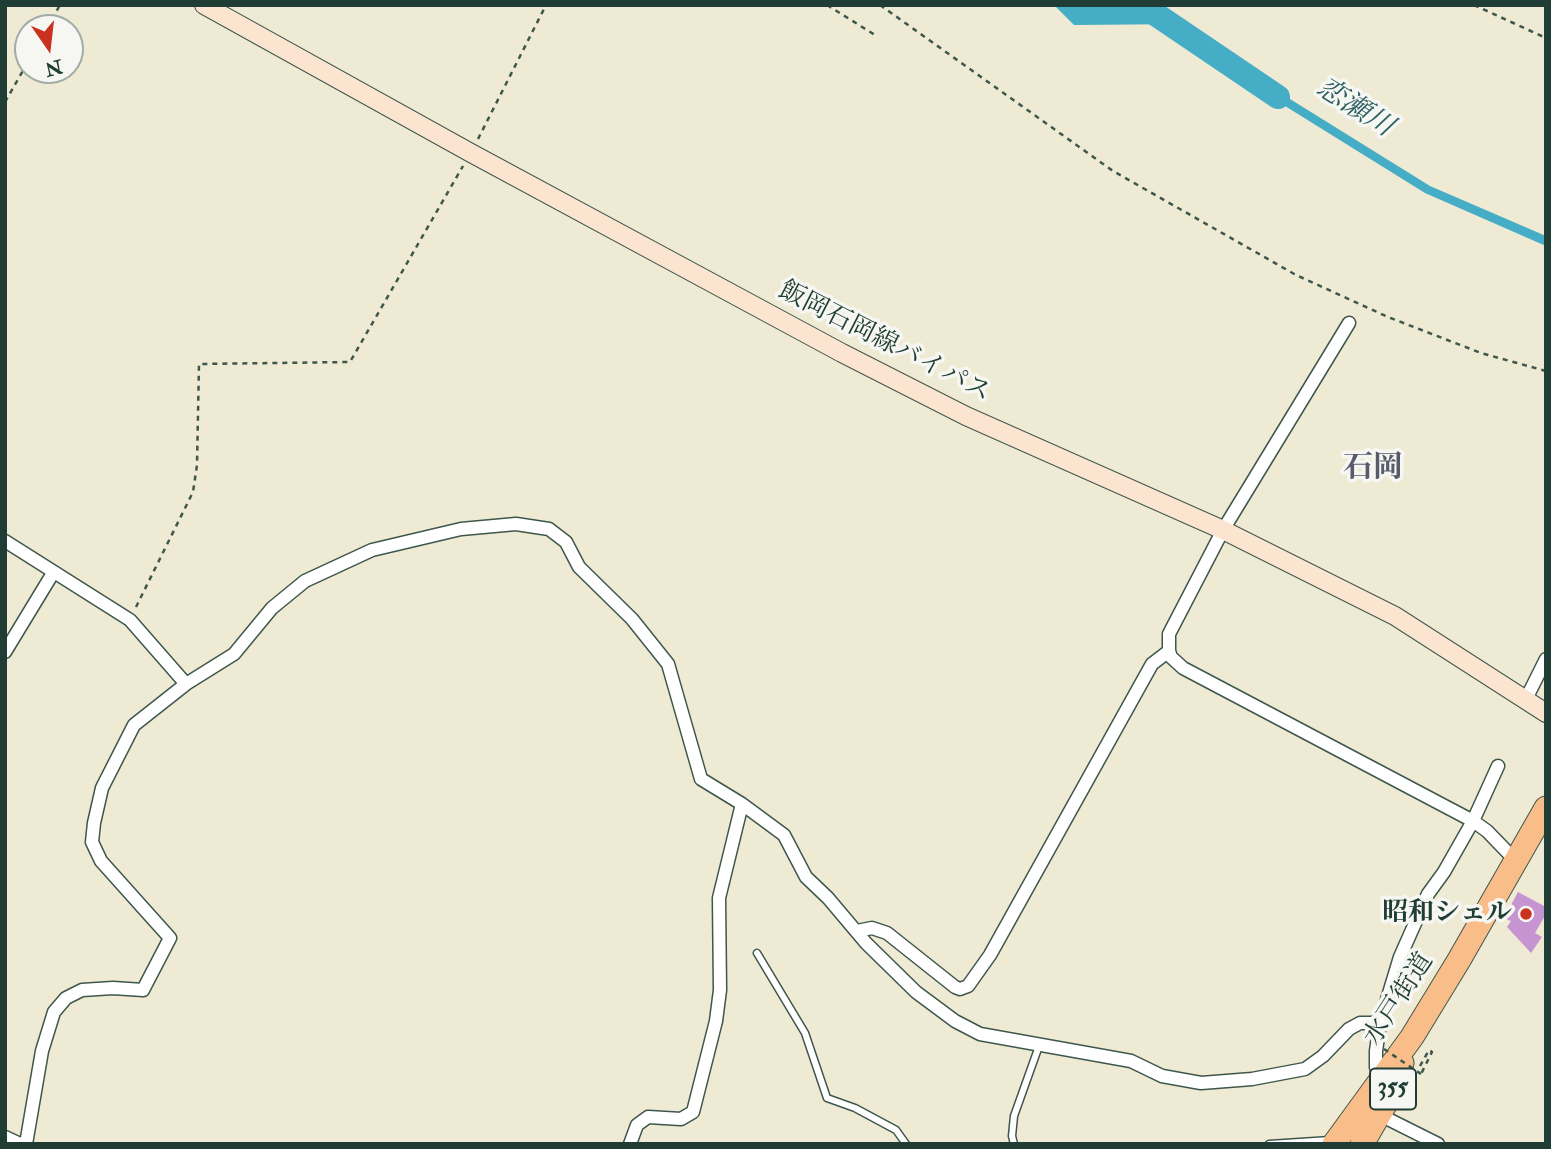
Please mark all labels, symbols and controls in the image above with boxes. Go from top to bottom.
north arrow [14,14,84,84]
text: N [42,54,65,81]
water label: 恋瀬川 [1309,72,1399,146]
street label: 飯岡石岡線バイパス [773,276,995,410]
district label: 石岡 [1343,452,1403,488]
place label: 昭和シェル [1382,898,1512,930]
marker: 昭和シェル [1518,906,1534,922]
street label: 水戸街道 [1359,948,1441,1052]
road number: 355 [1370,1069,1416,1110]

